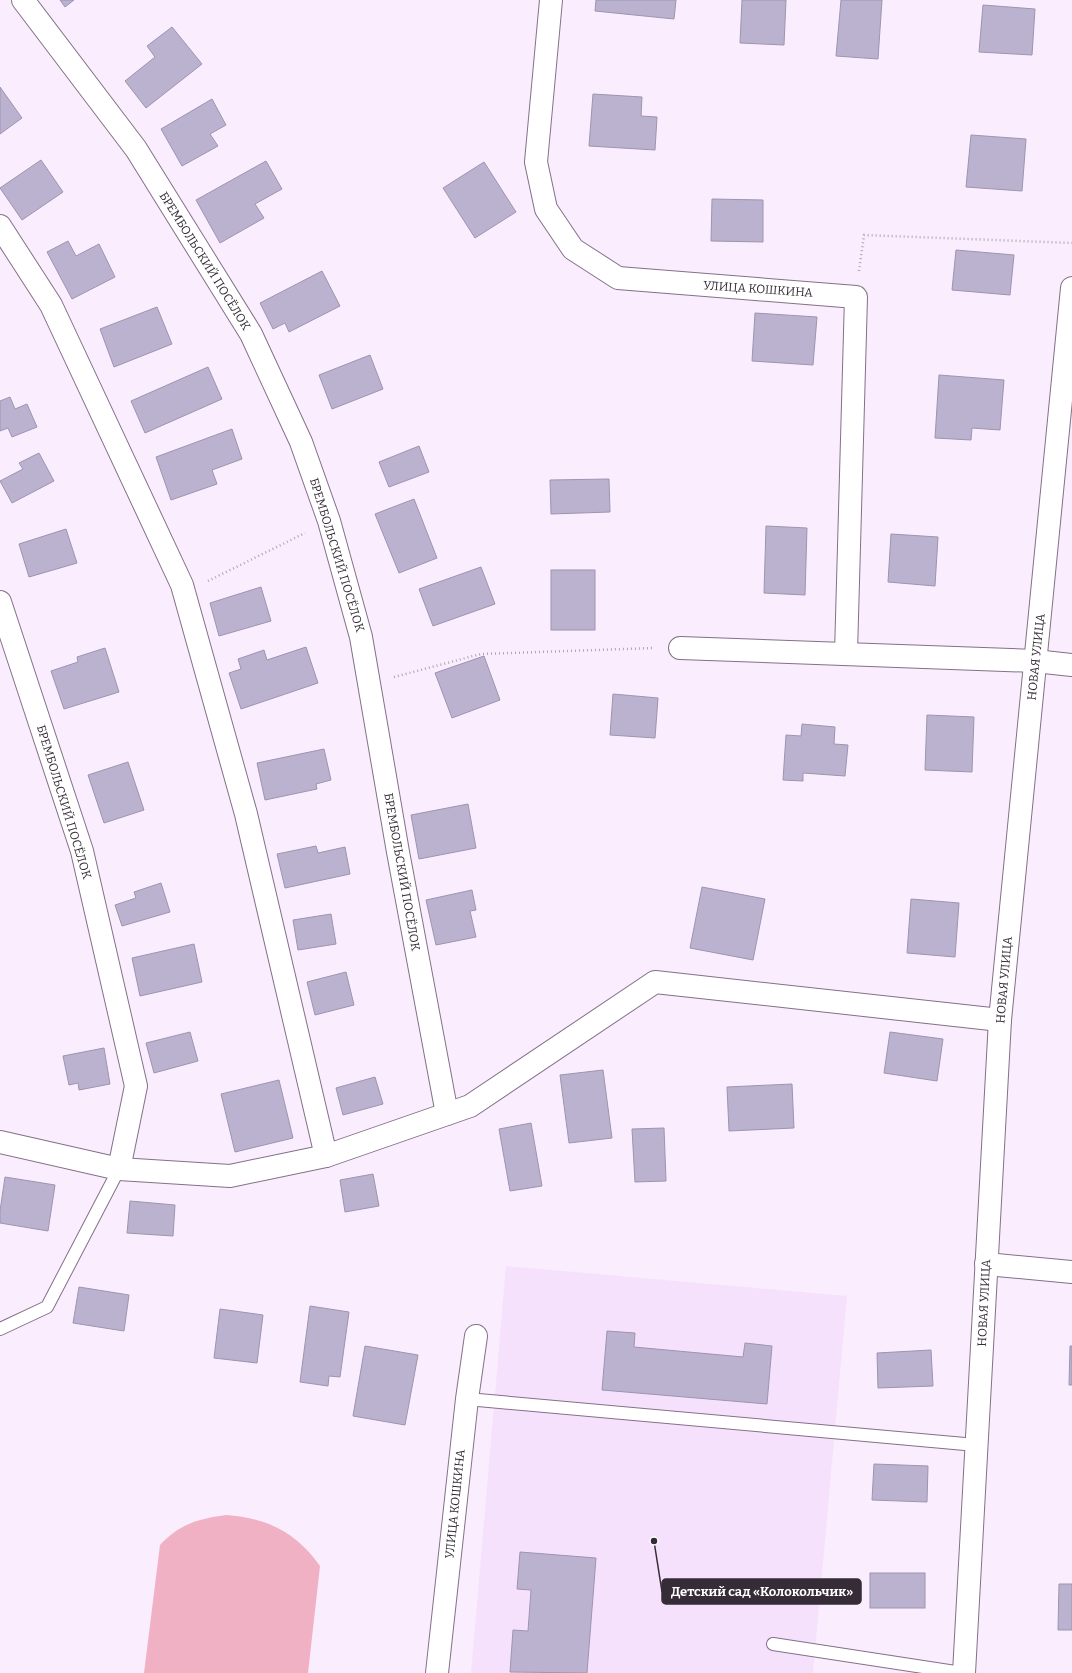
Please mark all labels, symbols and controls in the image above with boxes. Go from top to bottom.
street label: БРЕМБОЛЬСКИЙ ПОСЁЛОК [157,189,255,333]
street label: УЛИЦА КОШКИНА [703,278,814,300]
street label: БРЕМБОЛЬСКИЙ ПОСЁЛОК [307,476,368,634]
street label: НОВАЯ УЛИЦА [1024,612,1048,701]
street label: БРЕМБОЛЬСКИЙ ПОСЁЛОК [34,723,95,881]
street label: БРЕМБОЛЬСКИЙ ПОСЁЛОК [381,792,424,953]
street label: НОВАЯ УЛИЦА [993,935,1015,1024]
street label: НОВАЯ УЛИЦА [975,1259,993,1347]
street label: УЛИЦА КОШКИНА [442,1448,468,1559]
callout: Детский сад «Колокольчик» [662,1579,861,1604]
text: Детский сад «Колокольчик» [671,1584,853,1599]

